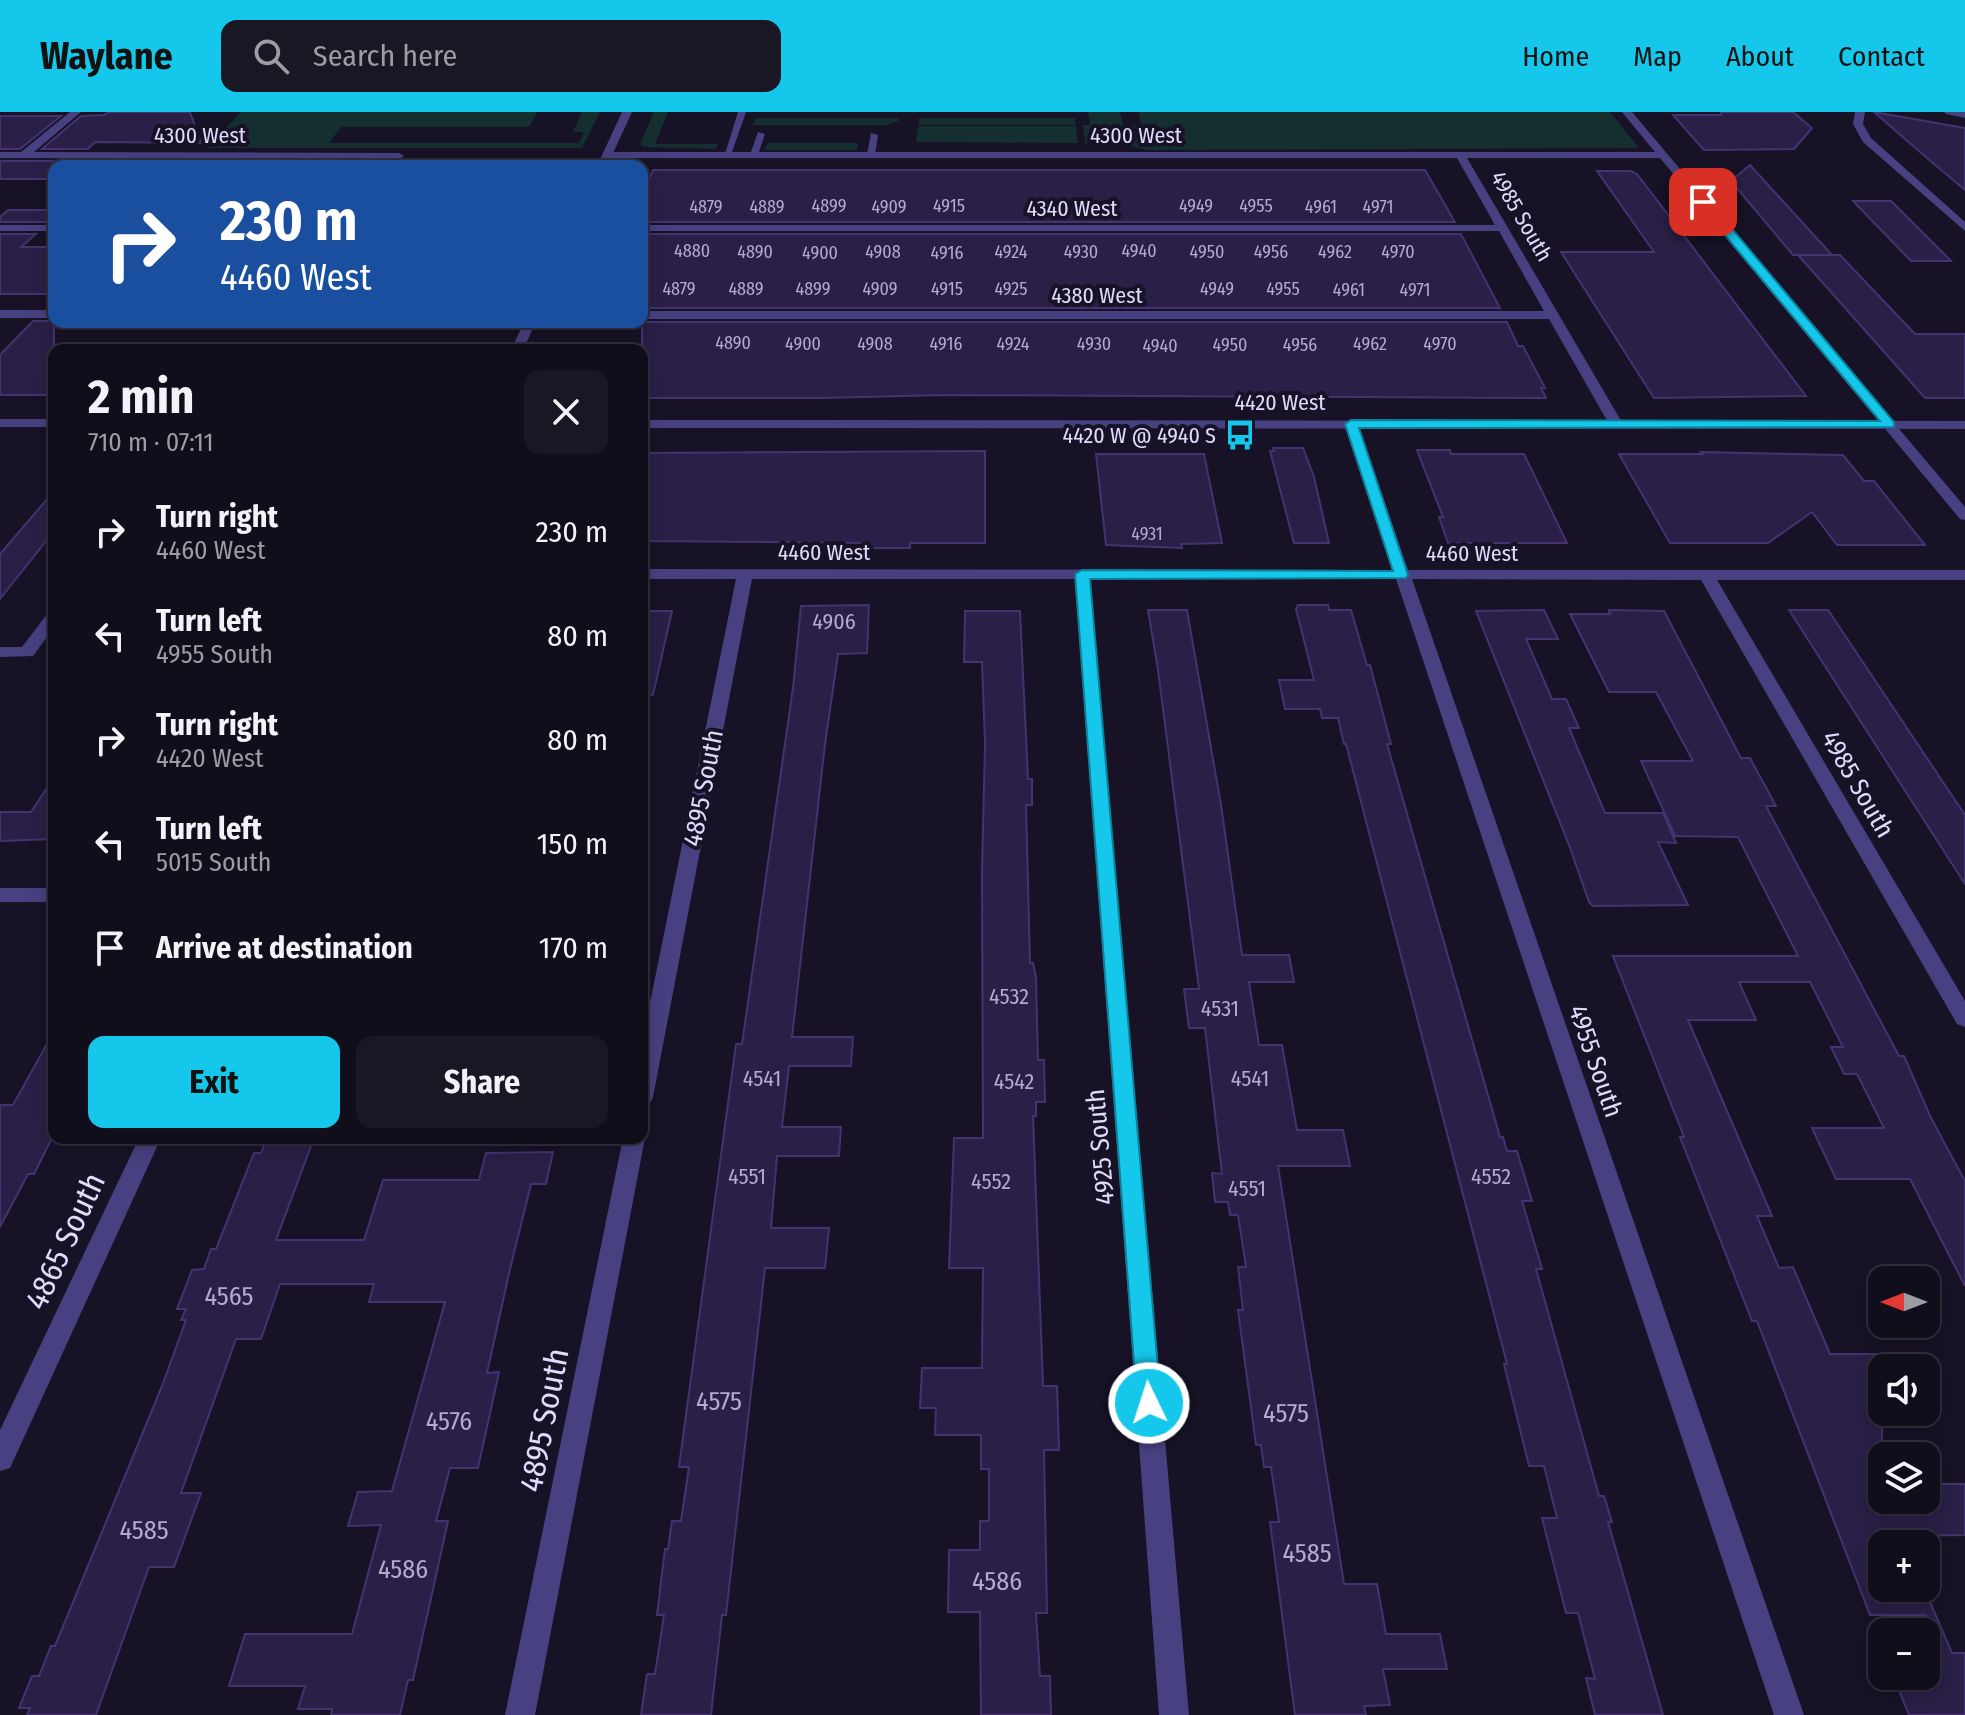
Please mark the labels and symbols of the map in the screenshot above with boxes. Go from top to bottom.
street label: 4300 West [154,122,247,149]
street label: 4300 West [1090,122,1183,149]
street label: 4985 South [1485,166,1558,266]
pin [1669,168,1737,236]
house number: 4899 [812,195,846,217]
house number: 4915 [933,195,965,217]
street label: 4340 West [1026,195,1118,222]
house number: 4949 [1179,195,1213,217]
house number: 4955 [1239,195,1273,217]
house number: 4879 [689,196,723,218]
house number: 4889 [749,196,785,218]
house number: 4909 [871,196,907,218]
house number: 4961 [1305,196,1337,218]
house number: 4971 [1363,196,1393,218]
house number: 4880 [674,240,710,262]
house number: 4940 [1121,240,1157,262]
house number: 4890 [737,241,773,263]
house number: 4908 [865,241,901,263]
house number: 4924 [994,241,1028,263]
house number: 4930 [1064,241,1098,263]
house number: 4950 [1190,241,1224,263]
house number: 4956 [1254,241,1288,263]
house number: 4962 [1318,241,1352,263]
house number: 4970 [1381,241,1415,263]
house number: 4900 [802,242,838,264]
house number: 4916 [931,242,963,264]
house number: 4879 [662,278,696,300]
house number: 4889 [728,278,764,300]
house number: 4899 [796,278,830,300]
house number: 4909 [862,278,898,300]
house number: 4915 [931,278,963,300]
house number: 4925 [994,278,1028,300]
house number: 4949 [1200,278,1234,300]
house number: 4955 [1266,278,1300,300]
house number: 4961 [1333,279,1365,301]
house number: 4971 [1400,279,1430,301]
street label: 4380 West [1051,282,1144,309]
house number: 4890 [715,332,751,354]
house number: 4900 [785,333,821,355]
house number: 4908 [857,333,893,355]
house number: 4916 [930,333,962,355]
house number: 4924 [996,333,1030,355]
house number: 4930 [1077,333,1111,355]
house number: 4962 [1353,333,1387,355]
house number: 4970 [1423,333,1457,355]
house number: 4950 [1213,334,1247,356]
house number: 4956 [1283,334,1317,356]
house number: 4940 [1142,335,1178,357]
street label: 4420 West [1234,389,1326,416]
bus stop icon: 4420 W @ 4940 S [1223,418,1257,452]
place label: 4420 W @ 4940 S [1063,422,1216,449]
house number: 4931 [1131,523,1163,545]
street label: 4460 West [778,539,871,566]
street label: 4460 West [1426,540,1519,567]
house number: 4906 [812,608,856,635]
street label: 4985 South [1815,725,1901,843]
street label: 4895 South [677,727,730,849]
house number: 4532 [989,983,1029,1010]
house number: 4531 [1201,995,1239,1022]
street label: 4955 South [1562,1001,1629,1122]
house number: 4541 [743,1065,781,1092]
house number: 4541 [1231,1065,1269,1092]
house number: 4542 [994,1068,1034,1095]
street label: 4925 South [1080,1088,1121,1206]
house number: 4551 [728,1163,766,1190]
house number: 4552 [1471,1163,1511,1190]
street label: 4865 South [17,1167,113,1315]
house number: 4552 [971,1168,1011,1195]
house number: 4551 [1228,1175,1266,1202]
north arrow [1868,1266,1940,1338]
house number: 4565 [205,1281,253,1312]
street label: 4895 South [511,1345,577,1495]
position arrow [1107,1361,1191,1445]
house number: 4575 [696,1386,742,1417]
house number: 4575 [1263,1398,1309,1429]
house number: 4576 [426,1406,472,1437]
house number: 4585 [119,1515,169,1546]
house number: 4585 [1282,1538,1332,1569]
house number: 4586 [378,1554,428,1585]
house number: 4586 [972,1566,1022,1597]

